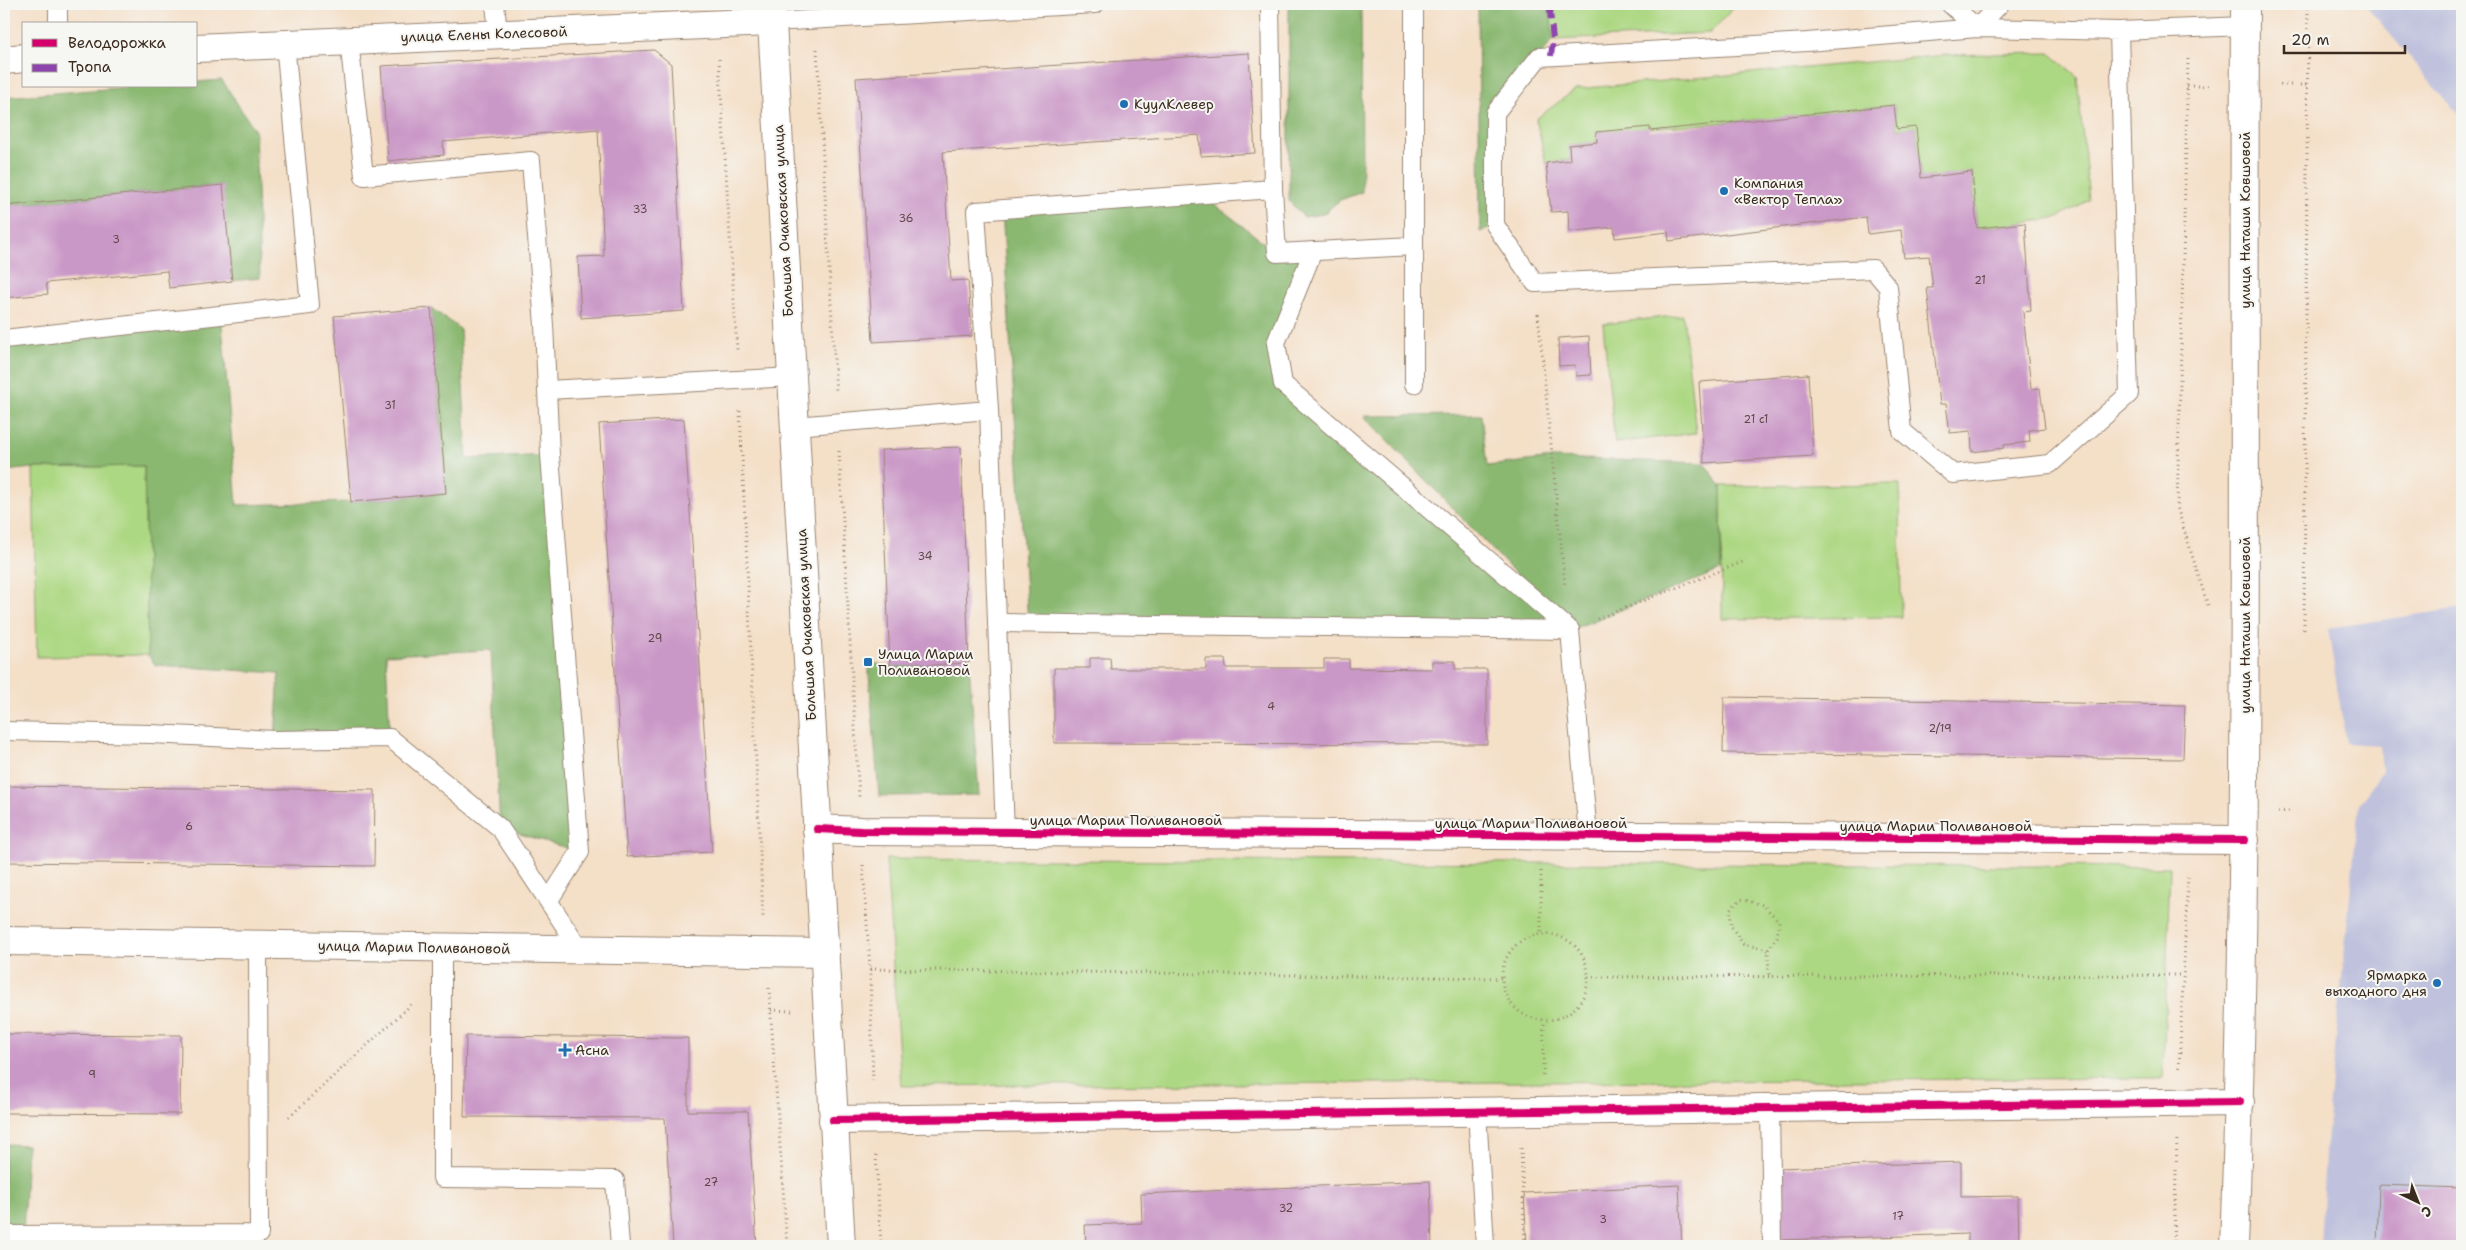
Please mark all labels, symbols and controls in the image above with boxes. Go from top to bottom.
legend [22,22,198,88]
street label: улица Елены Колесовой [400,22,568,46]
scale bar [2284,22,2405,54]
text: 20 m [2291,30,2330,50]
text: Велодорожка [68,33,167,53]
text: Тропа [68,57,112,77]
place label: КуулКлевер [1134,95,1214,113]
marker: КуулКлевер [1118,98,1130,110]
street label: Большая Очаковская улица [769,124,797,318]
street label: улица Наташи Ковшовой [2236,132,2254,308]
place label: Компания «Вектор Тепла» [1734,174,1842,208]
marker: Компания «Вектор Тепла» [1718,185,1730,197]
house number: 33 [633,202,647,217]
house number: 36 [898,211,914,226]
house number: 3 [112,232,120,247]
house number: 21 [1974,273,1986,288]
house number: 31 [384,398,396,413]
house number: 21 с1 [1744,412,1768,427]
street label: Большая Очаковская улица [792,528,820,722]
street label: улица Наташи Ковшовой [2236,537,2254,713]
house number: 34 [918,549,933,564]
house number: 29 [648,631,662,646]
place label: Улица Марии Поливановой [878,645,973,679]
marker: Улица Марии Поливановой [862,656,874,668]
house number: 4 [1267,699,1275,714]
house number: 2/19 [1928,721,1952,736]
street label: улица Марии Поливановой [1030,811,1222,829]
street label: улица Марии Поливановой [1435,814,1627,832]
street label: улица Марии Поливановой [1840,817,2032,835]
house number: 6 [185,819,193,834]
street label: улица Марии Поливановой [318,936,510,958]
place label: Ярмарка выходного дня [2325,966,2427,1000]
marker: Ярмарка выходного дня [2431,977,2443,989]
place label: Асна [575,1041,609,1059]
marker: Асна [559,1044,571,1056]
house number: 9 [88,1067,96,1082]
house number: 27 [704,1175,719,1190]
north arrow [2394,1178,2444,1228]
house number: 32 [1279,1201,1293,1216]
text: С [2418,1202,2436,1221]
house number: 17 [1892,1209,1904,1224]
house number: 3 [1599,1212,1607,1227]

